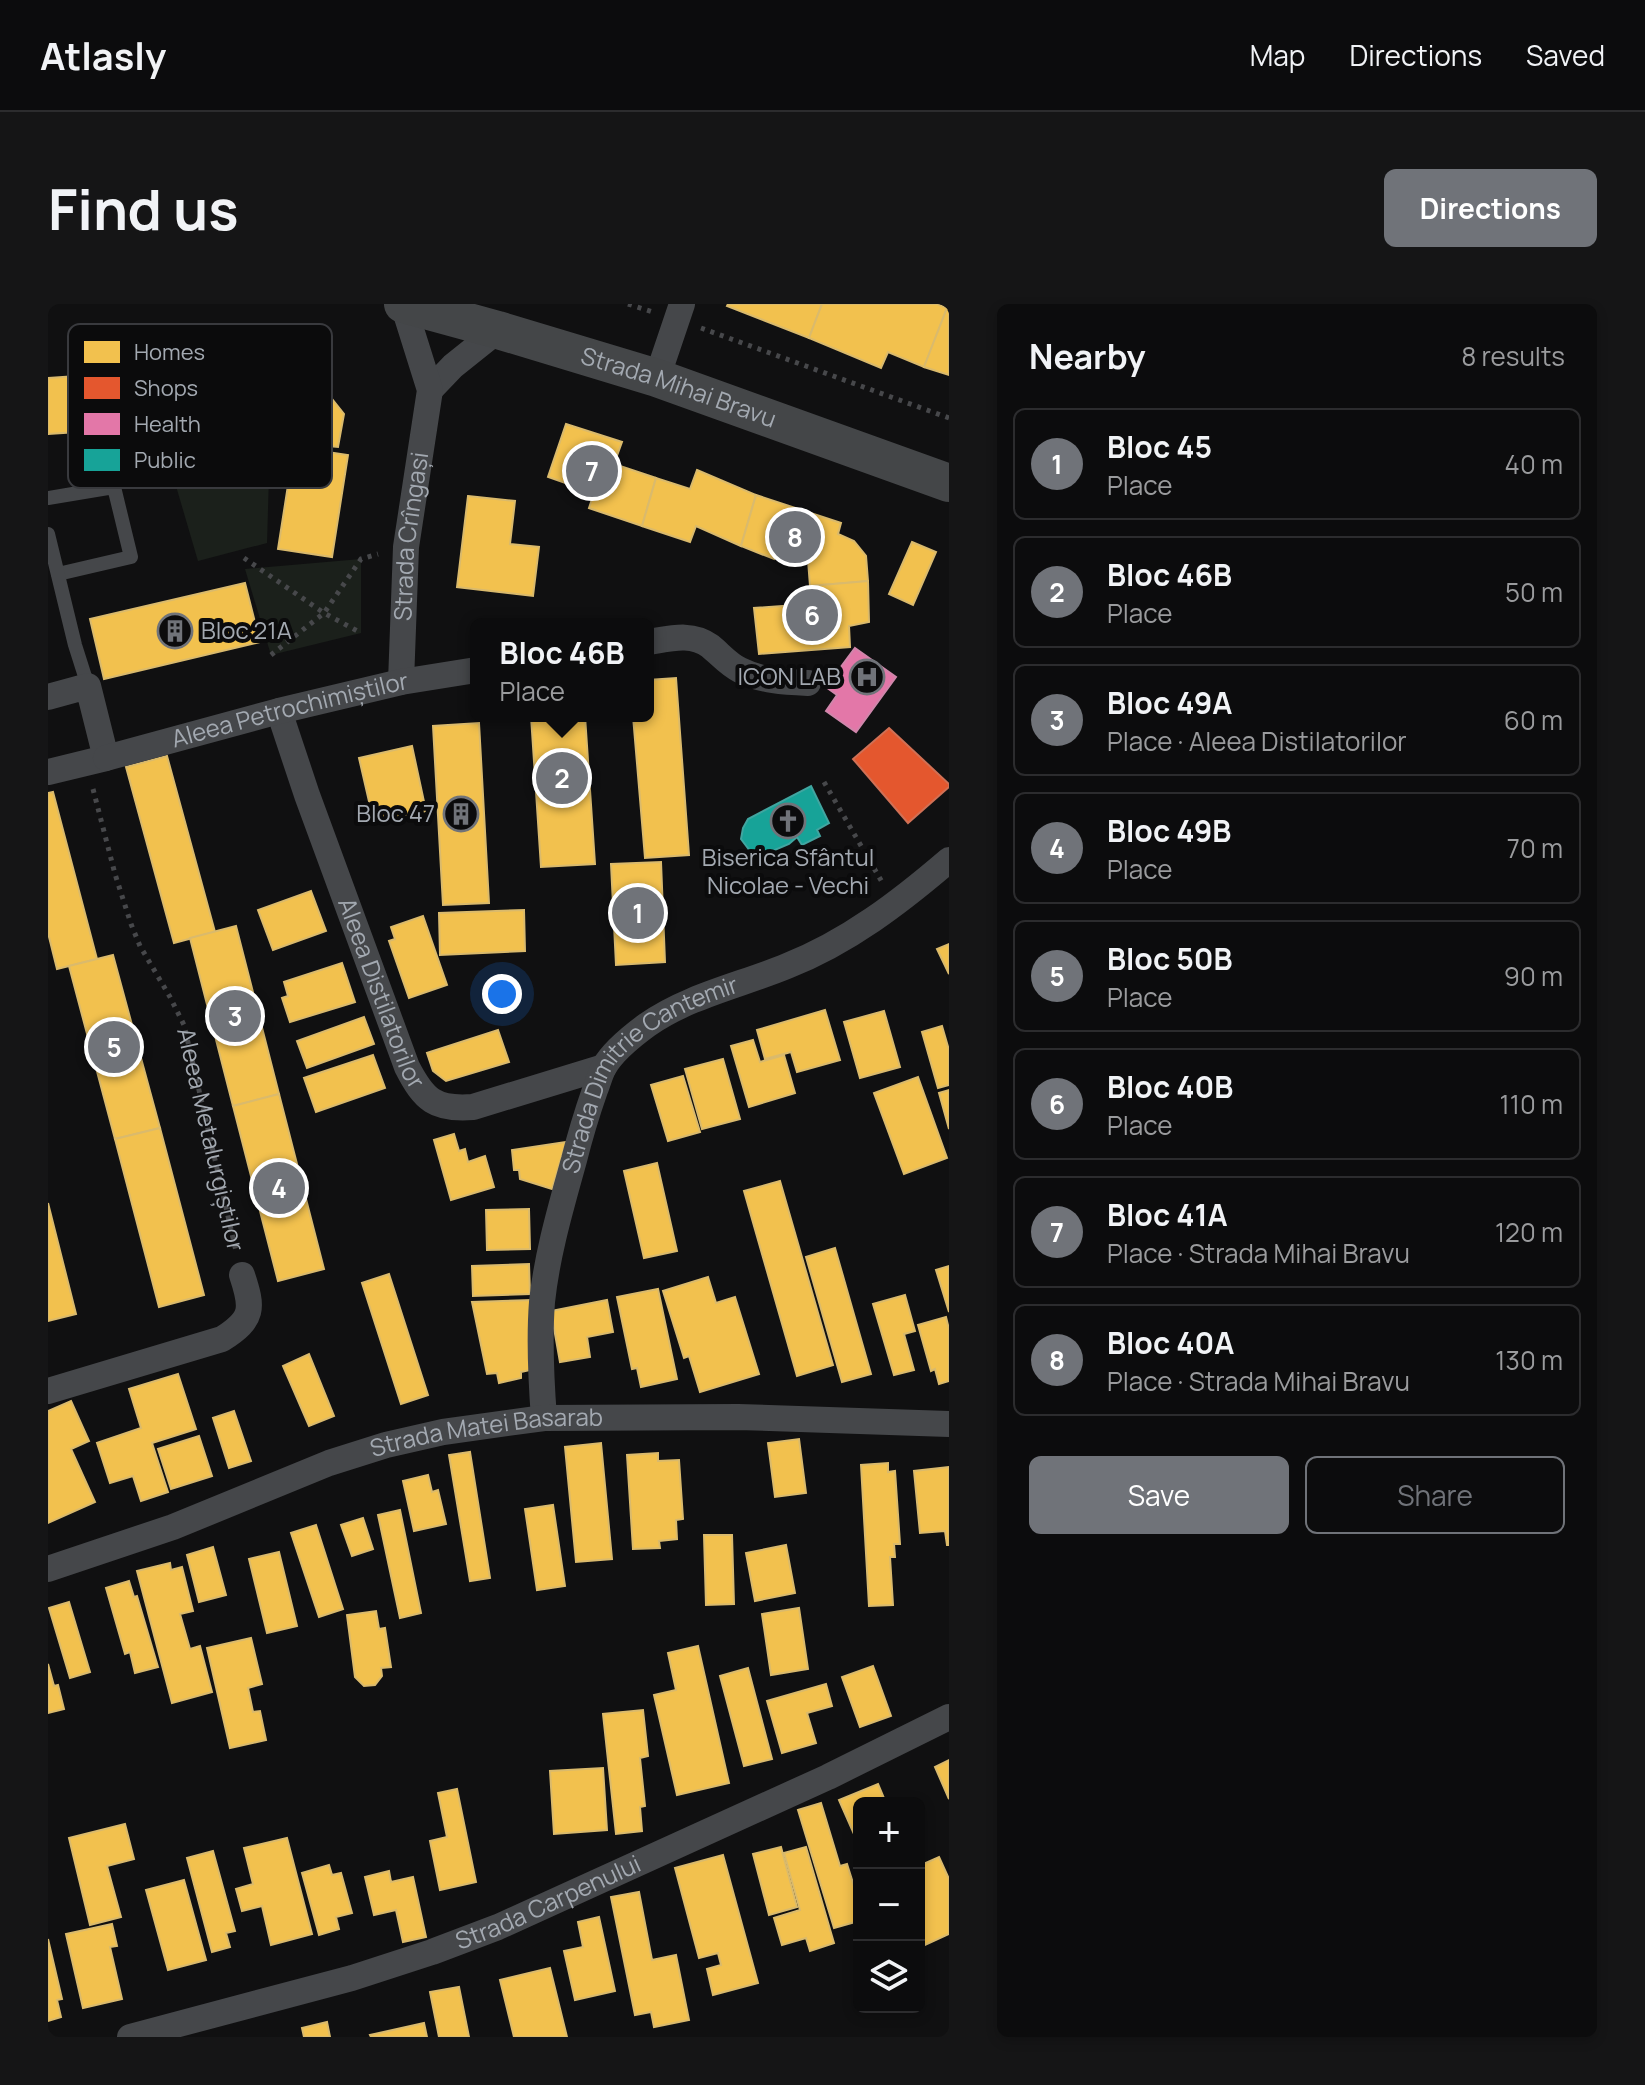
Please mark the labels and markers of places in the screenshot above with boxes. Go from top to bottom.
pin: 7 [566,441,618,501]
pin: 8 [769,507,821,567]
pin: 6 [786,585,838,645]
building icon: Bloc 21A [156,612,194,650]
place label: Bloc 21A [201,613,292,646]
hospital icon: ICON LAB [848,658,886,696]
place label: ICON LAB [737,659,841,692]
pin: 2 [536,748,588,808]
building icon: Bloc 47 [442,795,480,833]
place label: Bloc 47 [356,796,435,829]
church icon: Biserica Sfântul Nicolae - Vechi [769,802,807,840]
place label: Biserica Sfântul Nicolae - Vechi [702,840,874,901]
pin: 1 [612,883,664,943]
pin: 3 [209,986,261,1046]
pin: 5 [88,1017,140,1077]
pin: 4 [253,1158,305,1218]

